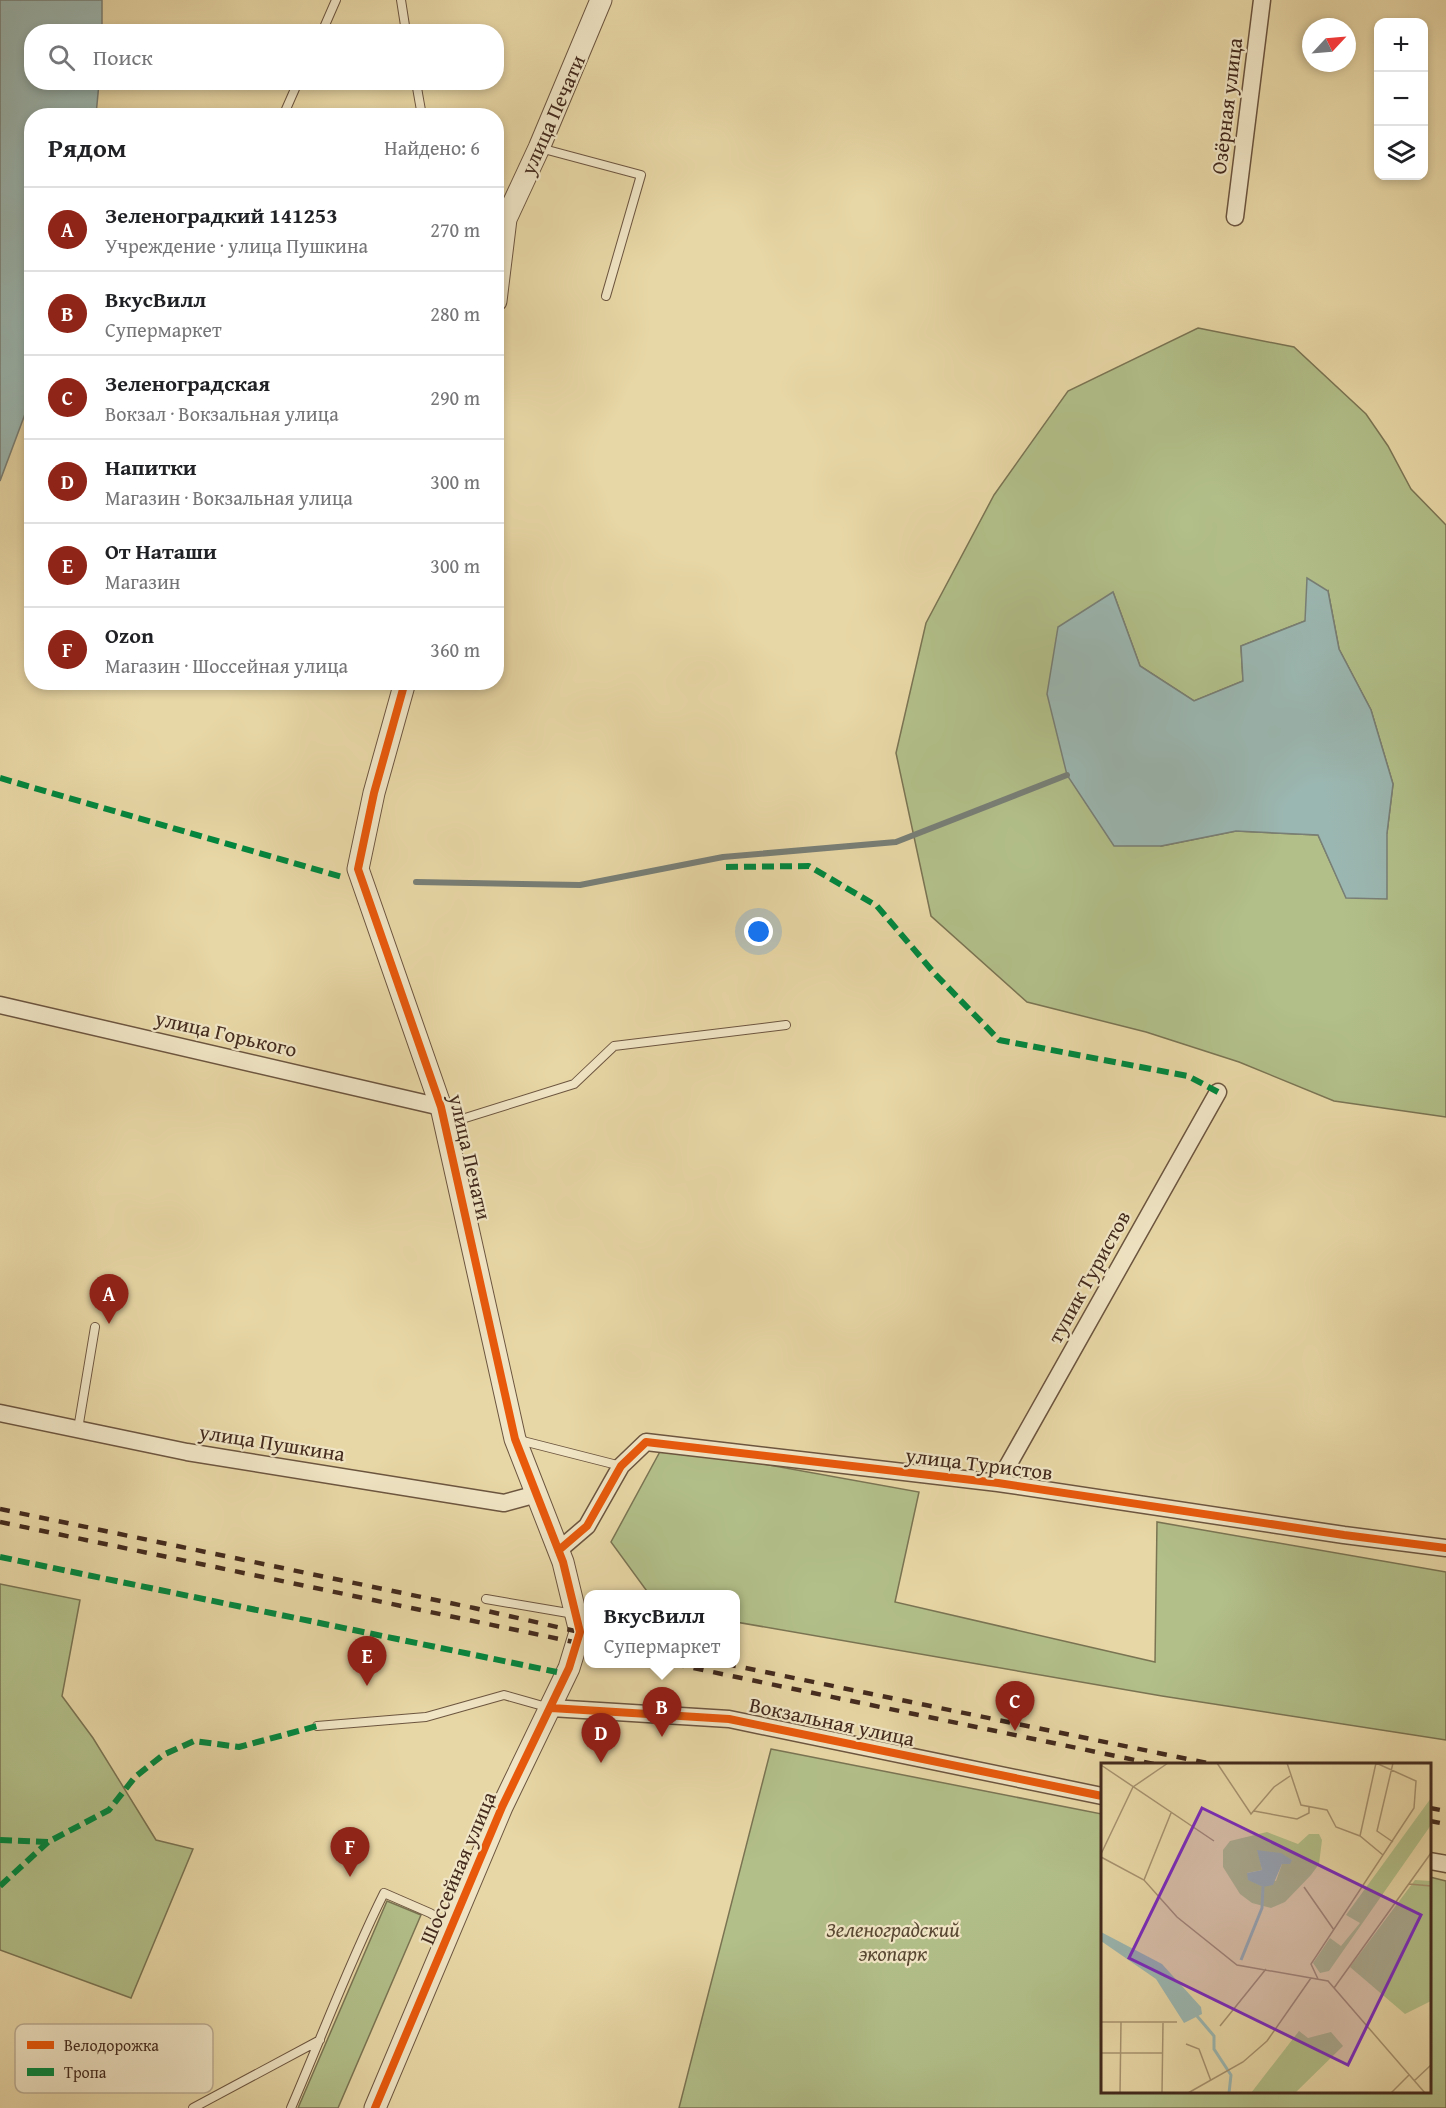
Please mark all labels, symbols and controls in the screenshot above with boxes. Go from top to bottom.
north arrow [1302,18,1356,72]
map controls [1374,18,1428,180]
button: + [1374,18,1428,72]
search box [24,24,504,90]
street label: Озёрная улица [1203,36,1250,176]
icon: search [45,41,78,74]
text: Поиск [93,41,153,73]
street label: улица Печати [512,50,593,181]
button: − [1374,72,1428,126]
button: layers [1374,126,1428,180]
text: Рядом [48,128,126,167]
text: Найдено: 6 [384,133,480,162]
text: Зеленоградкий 141253 [105,199,338,231]
text: A [61,215,74,244]
text: 270 m [430,215,480,244]
text: Учреждение · улица Пушкина [105,231,368,260]
text: ВкусВилл [105,283,206,315]
text: B [61,299,74,328]
text: 280 m [430,299,480,328]
text: Супермаркет [105,315,222,344]
text: Зеленоградская [105,367,270,399]
text: C [62,383,73,412]
text: 290 m [430,383,480,412]
text: Вокзал · Вокзальная улица [105,399,339,428]
text: Напитки [105,451,197,483]
text: D [61,467,74,496]
text: 300 m [430,467,480,496]
text: Магазин · Вокзальная улица [105,483,353,512]
text: От Наташи [105,535,217,567]
text: E [62,551,73,580]
text: 300 m [430,551,480,580]
text: Магазин [105,567,180,596]
text: Ozon [105,619,154,651]
text: F [62,635,73,664]
text: 360 m [430,635,480,664]
text: Магазин · Шоссейная улица [105,651,348,680]
your location [744,917,773,946]
street label: улица Горького [151,1002,300,1065]
street label: улица Печати [441,1090,500,1223]
street label: тупик Туристов [1039,1205,1138,1349]
pin: A [90,1274,128,1324]
street label: улица Пушкина [196,1416,347,1469]
street label: улица Туристов [903,1439,1054,1488]
popup [584,1590,740,1668]
text: ВкусВилл [604,1599,705,1631]
text: Супермаркет [604,1631,720,1660]
pin: E [348,1636,386,1686]
pin: C [996,1682,1034,1731]
pin: B [642,1688,682,1737]
street label: Вокзальная улица [747,1689,918,1754]
pin: D [582,1714,620,1763]
inset map [1101,1763,1431,2093]
street label: Шоссейная улица [411,1787,504,1949]
pin: F [330,1828,370,1877]
park label: Зеленоградский экопарк [826,1914,960,1969]
legend [15,2024,213,2093]
text: Велодорожка [64,2033,159,2057]
text: Тропа [64,2060,107,2084]

